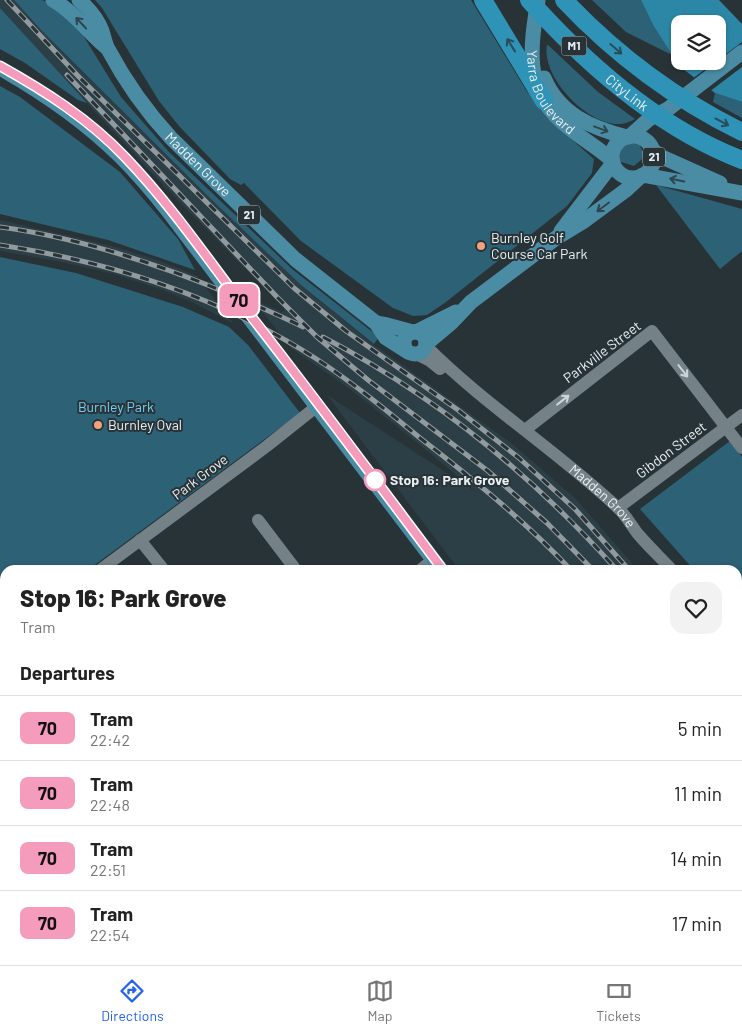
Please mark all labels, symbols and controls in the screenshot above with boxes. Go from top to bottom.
map controls [671,15,726,70]
button: layers [671,15,726,70]
one-way arrow [75,16,86,29]
road number: M1 [562,36,586,56]
one-way arrow [505,38,515,52]
one-way arrow [609,43,622,55]
street label: Yarra Boulevard [524,50,579,138]
street label: CityLink [602,70,652,114]
one-way arrow [714,118,729,127]
one-way arrow [593,125,609,135]
street label: Madden Grove [162,128,235,200]
road number: 21 [643,148,665,166]
one-way arrow [669,175,685,184]
one-way arrow [596,202,610,212]
road number: 21 [238,206,260,224]
place label: Burnley Golf Course Car Park [491,229,588,262]
marker: Burnley Golf Course Car Park [475,240,487,252]
line badge: 70 [216,284,262,316]
text: 70 [229,289,249,311]
street label: Parkville Street [560,317,644,386]
one-way arrow [677,364,688,377]
one-way arrow [556,395,569,406]
park label: Burnley Park [78,398,154,415]
place label: Burnley Oval [108,416,182,433]
street label: Gibdon Street [632,418,709,482]
marker: Burnley Oval [92,419,104,431]
street label: Park Grove [169,450,231,503]
street label: Madden Grove [566,460,640,531]
marker: Stop 16: Park Grove [364,469,386,491]
place label: Stop 16: Park Grove [390,471,510,488]
button: heart [670,582,722,634]
text: Stop 16: Park Grove [20,583,227,612]
text: Tram [20,617,55,636]
text: Departures [20,661,115,684]
text: Tram [90,707,133,730]
text: 70 [38,717,57,739]
text: 5 min [678,717,722,740]
text: 22:42 [90,730,130,749]
text: Tram [90,772,133,795]
text: 70 [38,782,57,804]
text: 11 min [674,782,722,805]
text: 22:48 [90,795,130,814]
text: Tram [90,837,133,860]
text: 70 [38,847,57,869]
text: 14 min [670,847,722,870]
text: 22:51 [90,860,126,879]
text: Tram [90,902,133,925]
text: 70 [38,912,57,934]
text: 17 min [672,912,722,935]
text: 22:54 [90,925,130,944]
tab: Directions [101,977,164,1024]
tab: Map [366,977,394,1024]
tab: Tickets [596,977,641,1024]

